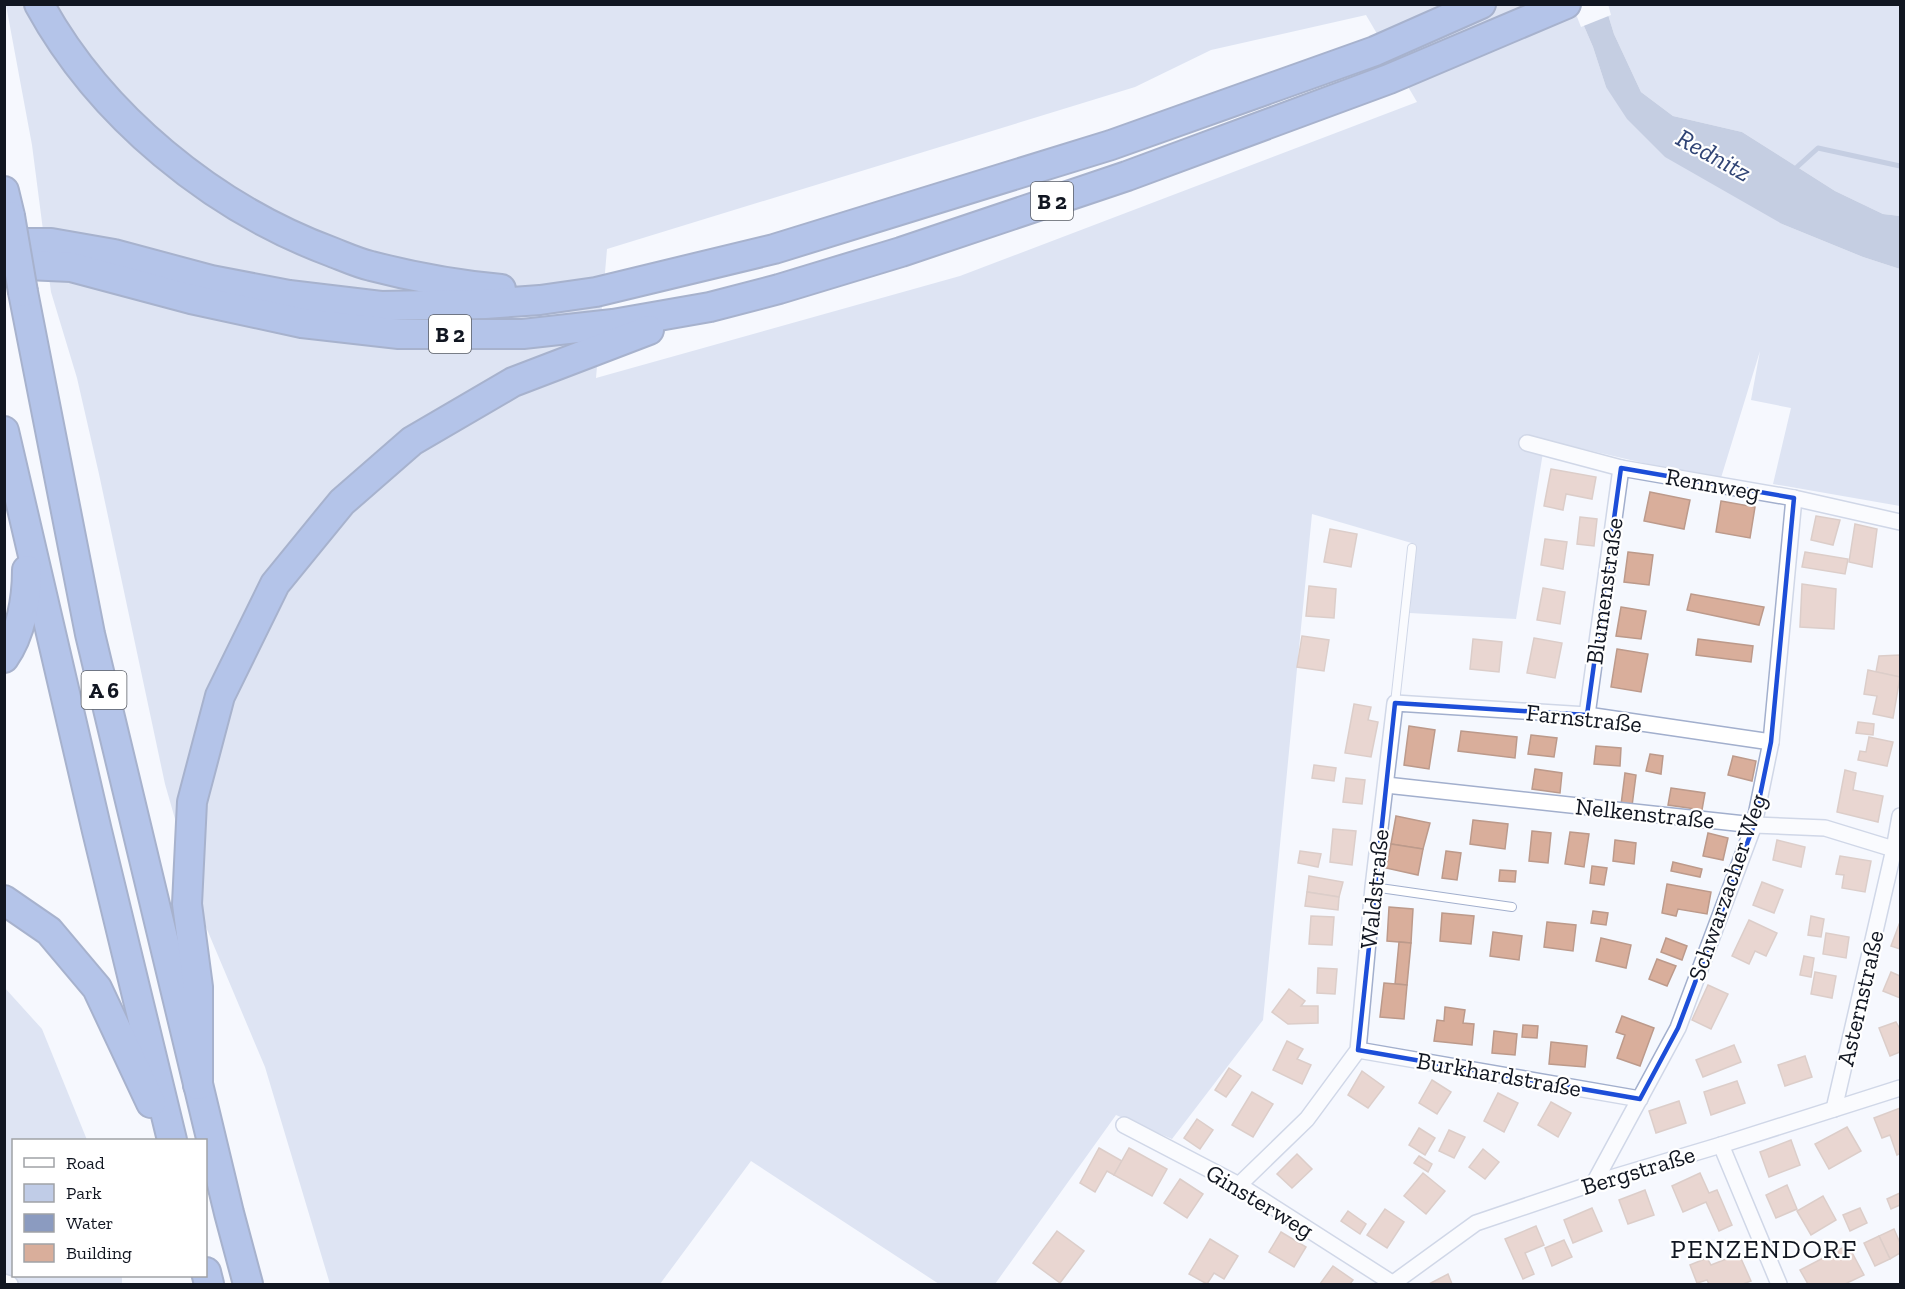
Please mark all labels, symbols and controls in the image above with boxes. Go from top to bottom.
water label: Rednitz [1671,121,1757,189]
road number: B 2 [1031,182,1073,220]
road number: B 2 [429,315,471,353]
street label: Rennweg [1664,461,1762,507]
street label: Blumenstraße [1579,516,1629,666]
road number: A 6 [82,671,126,709]
street label: Farnstraße [1525,697,1643,739]
street label: Schwarzacher Weg [1681,790,1773,984]
street label: Nelkenstraße [1574,791,1716,835]
street label: Waldstraße [1353,828,1395,950]
street label: Asternstraße [1830,927,1890,1069]
street label: Burkhardstraße [1414,1045,1584,1103]
legend [12,1139,207,1277]
street label: Bergstraße [1578,1139,1698,1201]
text: Road [66,1152,105,1174]
street label: Ginsterweg [1201,1158,1319,1244]
text: Park [66,1182,102,1204]
text: Water [66,1212,113,1234]
district label: PENZENDORF [1670,1233,1858,1265]
text: Building [66,1242,132,1264]

